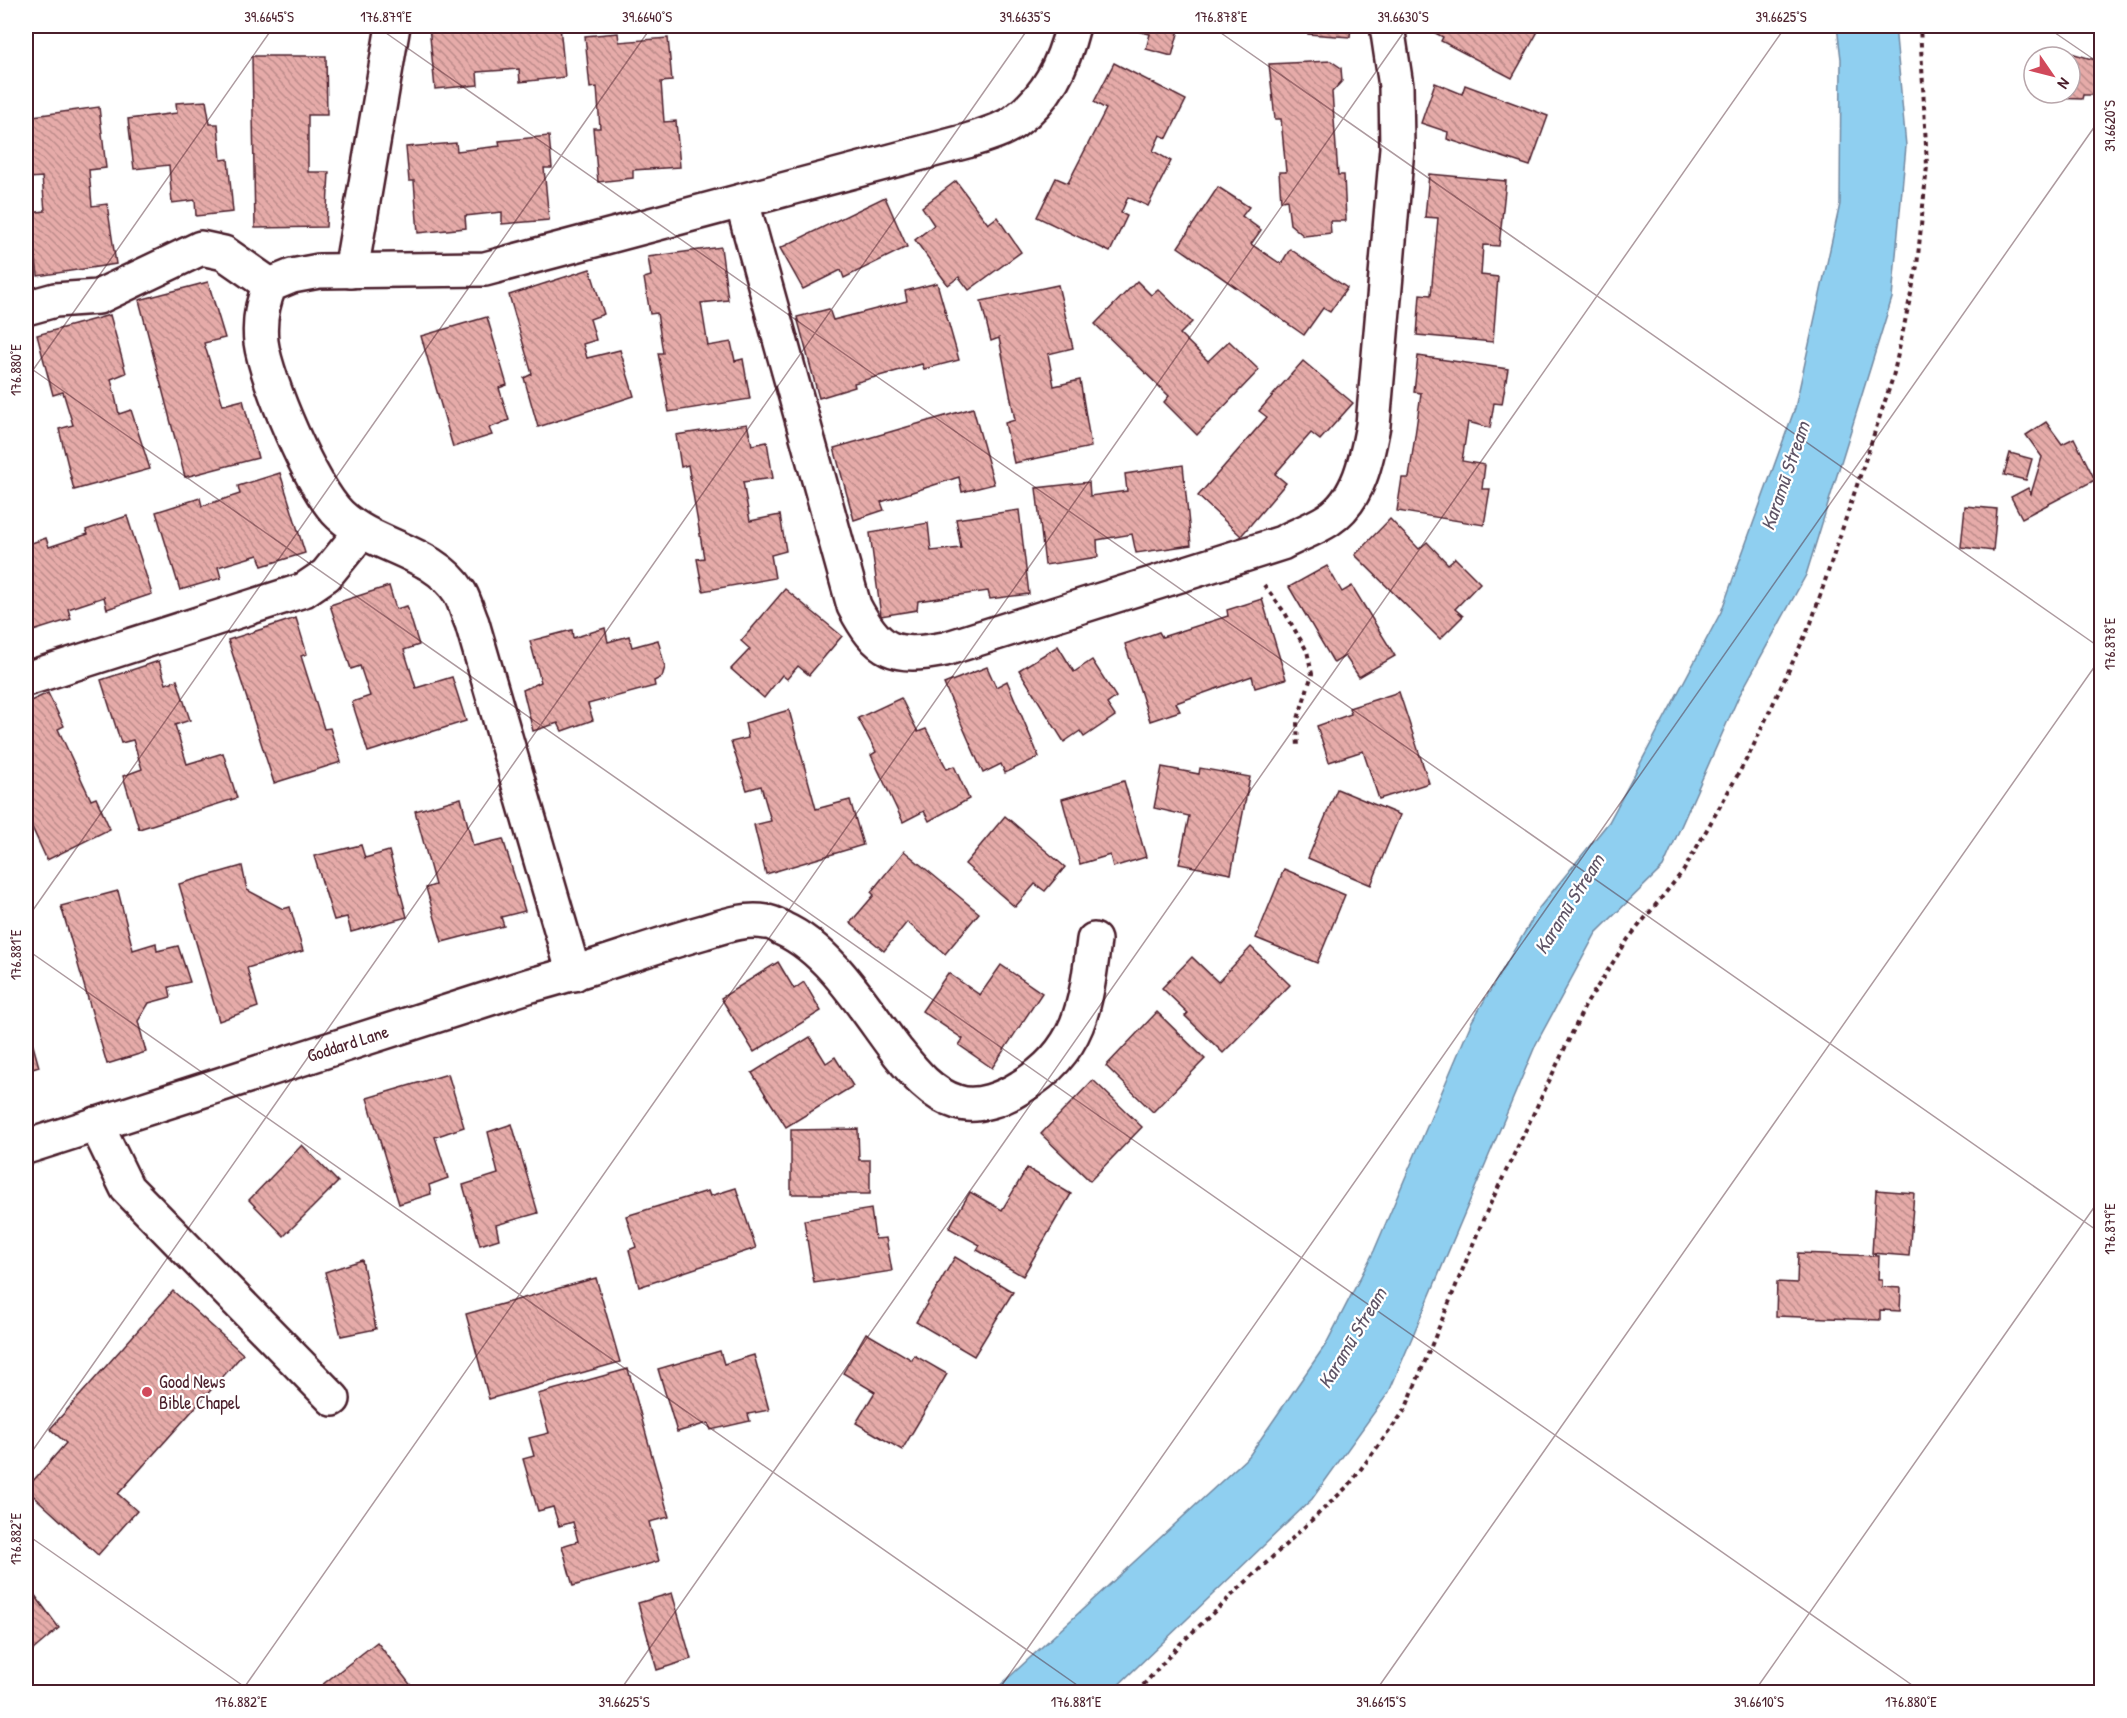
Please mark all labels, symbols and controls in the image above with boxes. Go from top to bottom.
text: 39.6645°S [244,6,294,27]
text: 176.879°E [360,6,412,27]
text: 39.6640°S [622,6,672,27]
text: 39.6635°S [1000,6,1051,27]
text: 176.878°E [1195,6,1248,27]
text: 39.6630°S [1377,6,1429,27]
text: 39.6625°S [1755,6,1807,27]
north arrow [2022,45,2082,105]
text: N [2053,74,2076,94]
text: 39.6620°S [2099,100,2120,152]
text: 176.880°E [5,344,26,396]
water label: Karamū Stream [1753,417,1816,534]
text: 176.878°E [2099,617,2120,670]
water label: Karamū Stream [1527,847,1611,959]
text: 176.881°E [5,929,26,980]
street label: Goddard Lane [304,1019,392,1068]
text: 176.879°E [2099,1203,2120,1255]
water label: Karamū Stream [1311,1281,1393,1393]
place label: Good News Bible Chapel [159,1369,240,1415]
marker: Good News Bible Chapel [140,1385,154,1399]
text: 176.882°E [5,1513,26,1565]
text: 176.882°E [215,1691,267,1712]
text: 39.6625°S [598,1691,650,1712]
text: 176.881°E [1051,1691,1102,1712]
text: 39.6615°S [1356,1691,1406,1712]
text: 39.6610°S [1734,1691,1784,1712]
text: 176.880°E [1885,1691,1937,1712]

